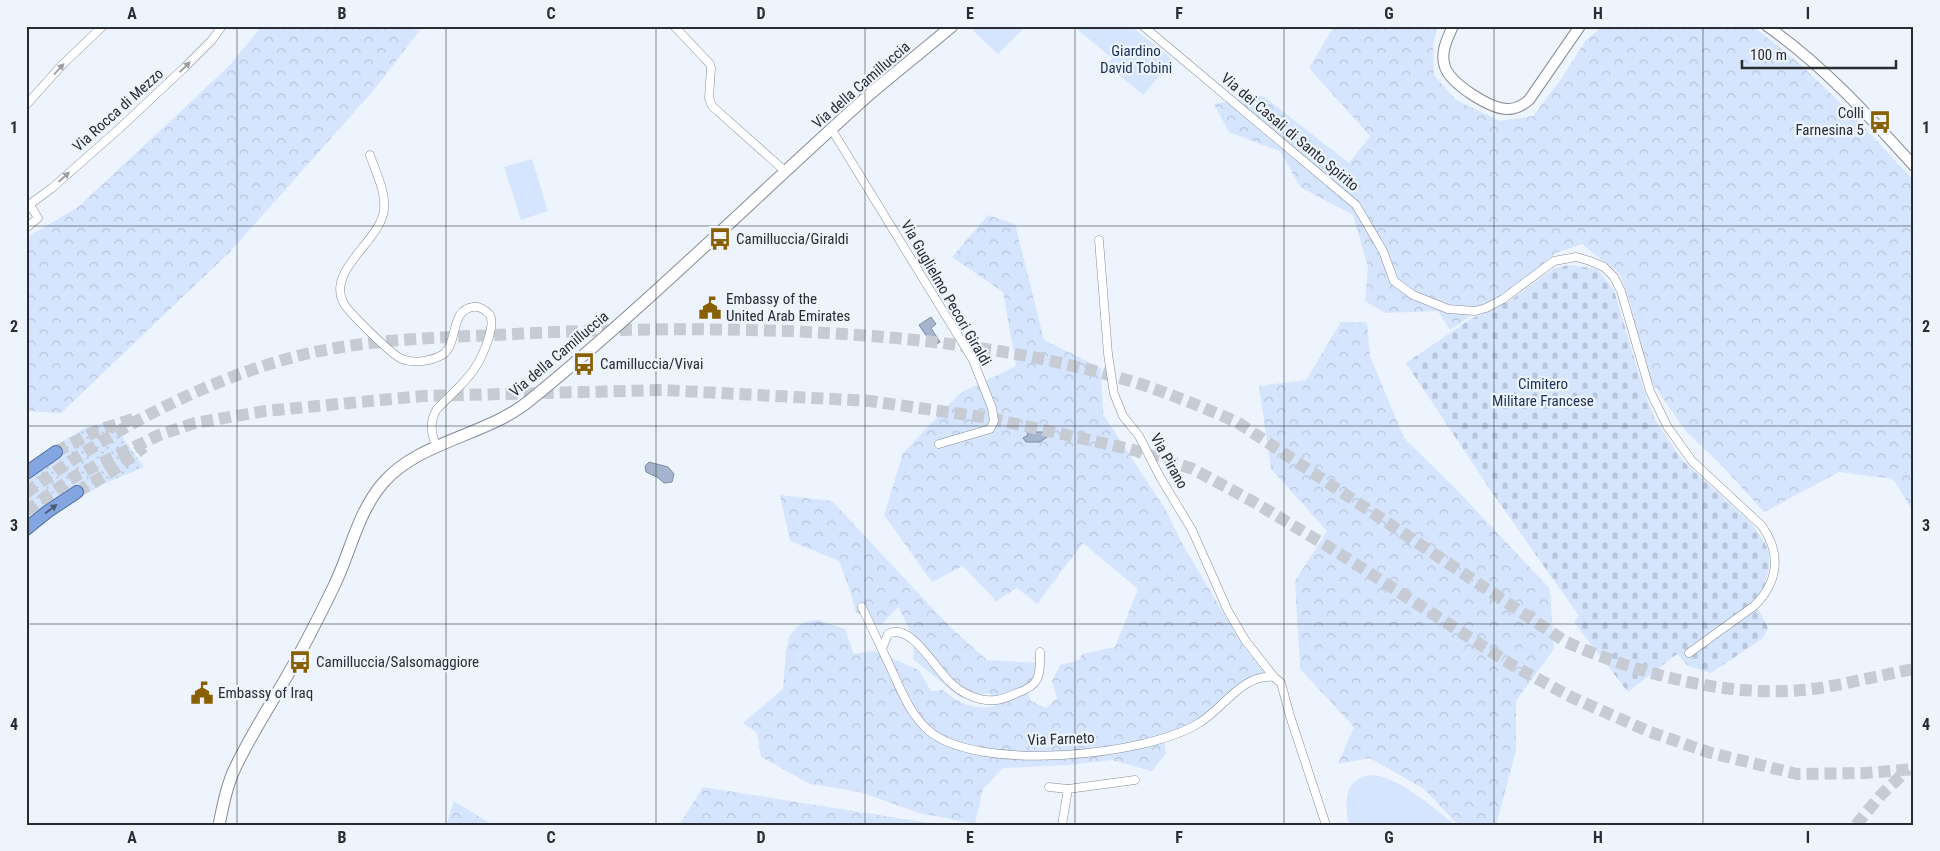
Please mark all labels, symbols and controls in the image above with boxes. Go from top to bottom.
text: A [127,4,137,23]
text: B [338,4,347,23]
text: C [546,4,556,23]
text: D [756,4,766,23]
text: E [966,4,974,23]
text: F [1175,4,1183,23]
text: G [1384,4,1394,23]
text: H [1593,4,1603,23]
text: I [1806,4,1810,23]
street label: Via della Camilluccia [808,38,914,132]
scale bar [1742,38,1896,70]
park label: Giardino David Tobini [1100,42,1172,77]
text: 100 m [1750,46,1787,64]
one-way arrow [178,61,190,73]
one-way arrow [53,63,65,75]
street label: Via Rocca di Mezzo [69,65,167,155]
street label: Via dei Casali di Santo Spirito [1218,69,1362,195]
place label: Colli Farnesina 5 [1795,104,1864,139]
bus stop icon: Colli Farnesina 5 [1867,109,1893,135]
text: 1 [10,118,18,137]
text: 1 [1922,118,1930,137]
one-way arrow [58,171,70,183]
street label: Via Guglielmo Pecori Giraldi [897,217,995,369]
bus stop icon: Camilluccia/Giraldi [707,226,733,252]
place label: Camilluccia/Giraldi [736,230,849,248]
place label: Embassy of the United Arab Emirates [726,290,851,325]
public building icon: Embassy of the United Arab Emirates [697,295,723,321]
street label: Via della Camilluccia [506,307,612,401]
text: 2 [10,317,18,336]
text: 2 [1922,317,1930,336]
bus stop icon: Camilluccia/Vivai [571,351,597,377]
place label: Camilluccia/Vivai [600,355,703,373]
park label: Cimitero Militare Francese [1492,375,1594,410]
street label: Via Pirano [1146,430,1192,492]
one-way arrow [44,504,58,514]
text: 3 [10,516,18,535]
text: 3 [1922,516,1930,535]
bus stop icon: Camilluccia/Salsomaggiore [287,649,313,675]
place label: Camilluccia/Salsomaggiore [316,653,479,671]
public building icon: Embassy of Iraq [189,680,215,706]
place label: Embassy of Iraq [218,684,313,702]
text: 4 [10,715,18,734]
text: 4 [1922,715,1930,734]
street label: Via Farneto [1027,729,1095,749]
text: A [127,828,137,847]
text: B [338,828,347,847]
text: C [546,828,556,847]
text: D [756,828,766,847]
text: E [966,828,974,847]
text: F [1175,828,1183,847]
text: G [1384,828,1394,847]
text: H [1593,828,1603,847]
text: I [1806,828,1810,847]

